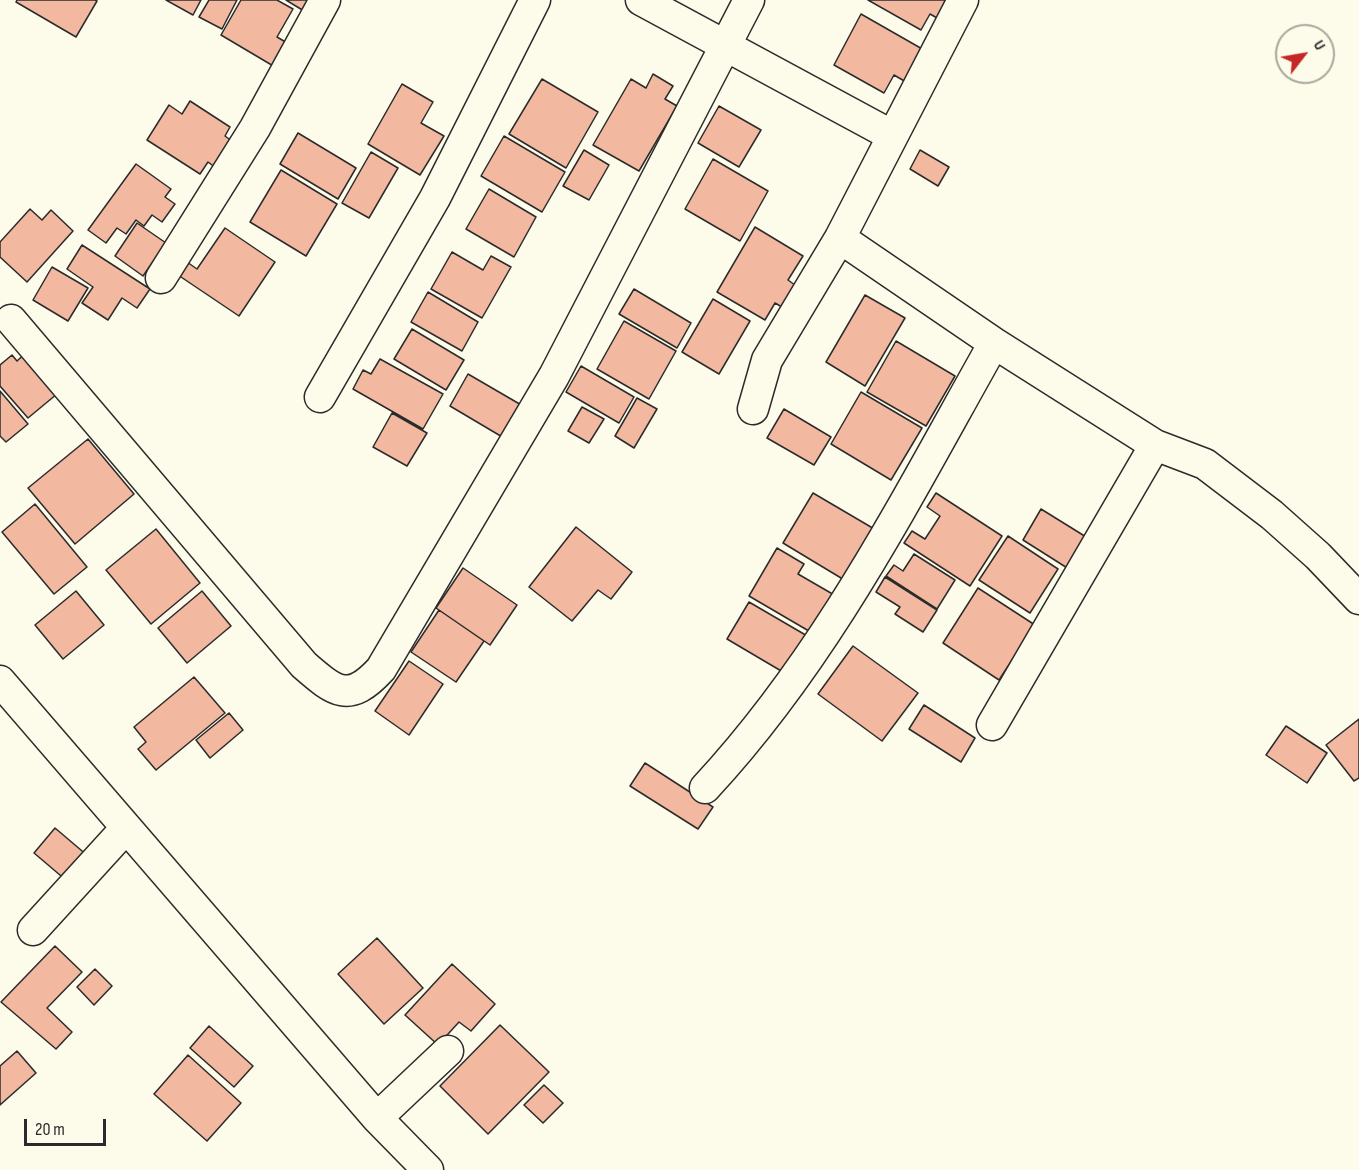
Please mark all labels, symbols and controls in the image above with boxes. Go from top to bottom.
north arrow [1275,24,1335,84]
text: U [1309,37,1329,54]
scale bar [27,1107,110,1145]
text: 20 m [35,1119,65,1140]

